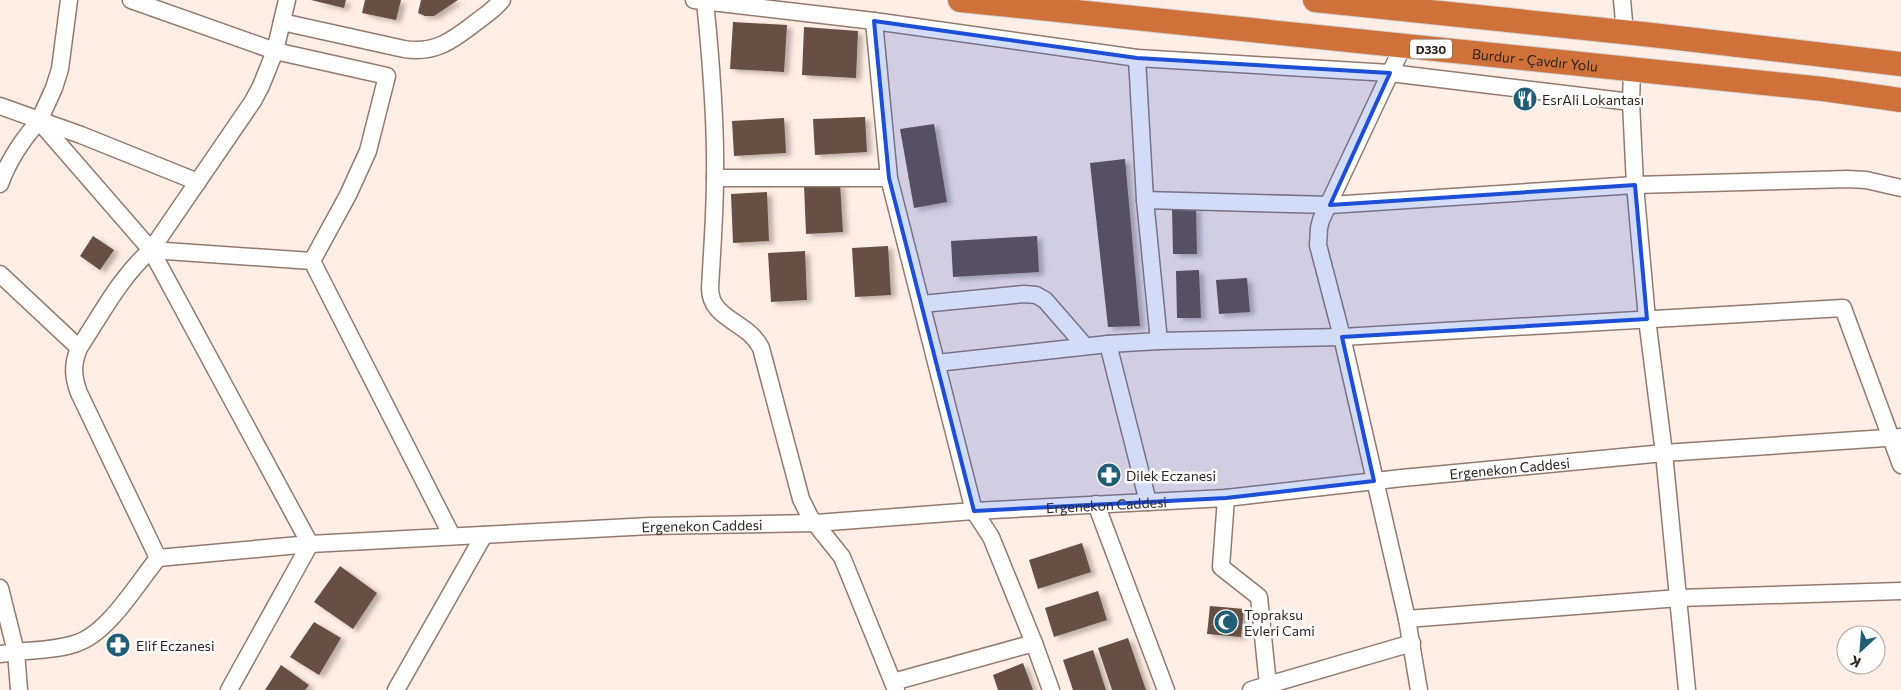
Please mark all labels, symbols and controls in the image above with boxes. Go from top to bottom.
road number: D330 [1410,40,1452,59]
street label: Burdur - Çavdır Yolu [1471,44,1599,74]
restaurant icon: EsrAli Lokantası [1512,86,1538,112]
place label: EsrAli Lokantası [1542,91,1644,108]
street label: Ergenekon Caddesi [1449,454,1571,482]
pharmacy icon: Dilek Eczanesi [1096,462,1122,488]
place label: Dilek Eczanesi [1126,467,1216,484]
street label: Ergenekon Caddesi [1045,493,1167,516]
street label: Ergenekon Caddesi [641,515,763,535]
place label: Topraksu Evleri Cami [1244,606,1315,639]
mosque icon: Topraksu Evleri Cami [1213,609,1239,635]
north arrow [1836,625,1886,675]
pharmacy icon: Elif Eczanesi [105,632,131,658]
place label: Elif Eczanesi [136,637,215,654]
text: K [1847,652,1863,672]

